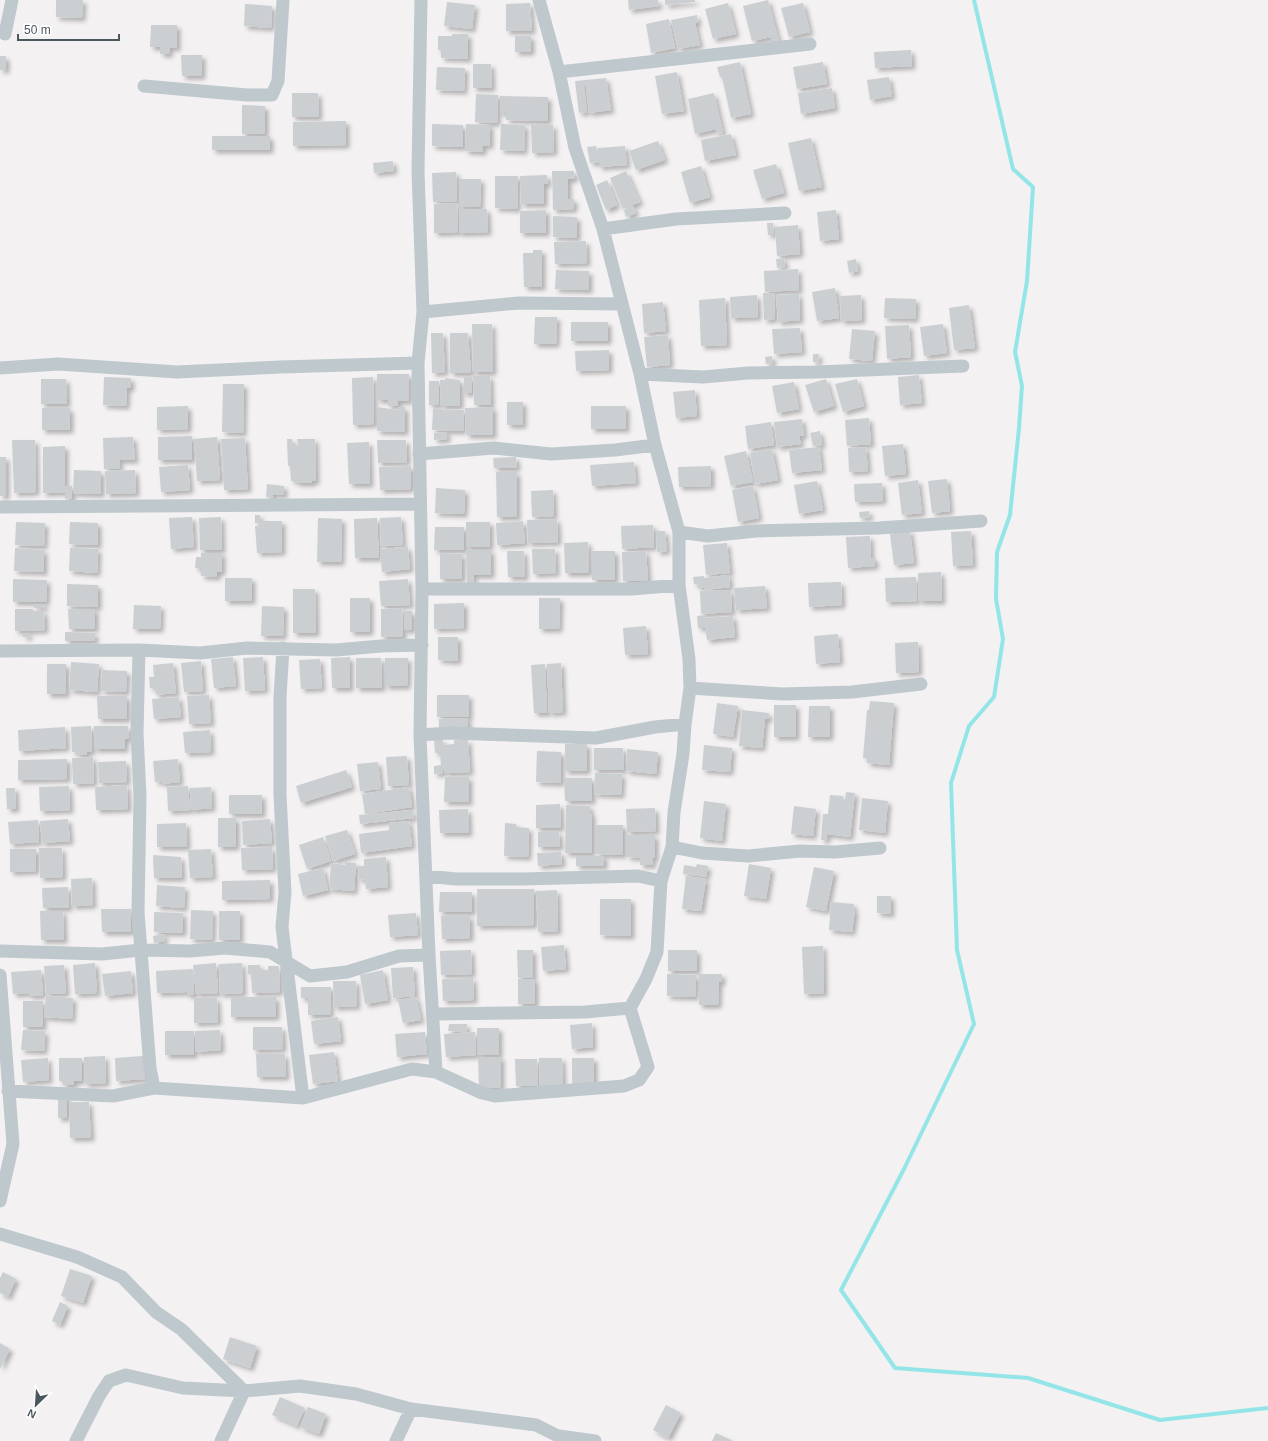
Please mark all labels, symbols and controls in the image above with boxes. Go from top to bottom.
scale bar [18,16,119,42]
text: 50 m [24,23,51,37]
north arrow [16,1385,56,1425]
text: N [26,1407,38,1421]

